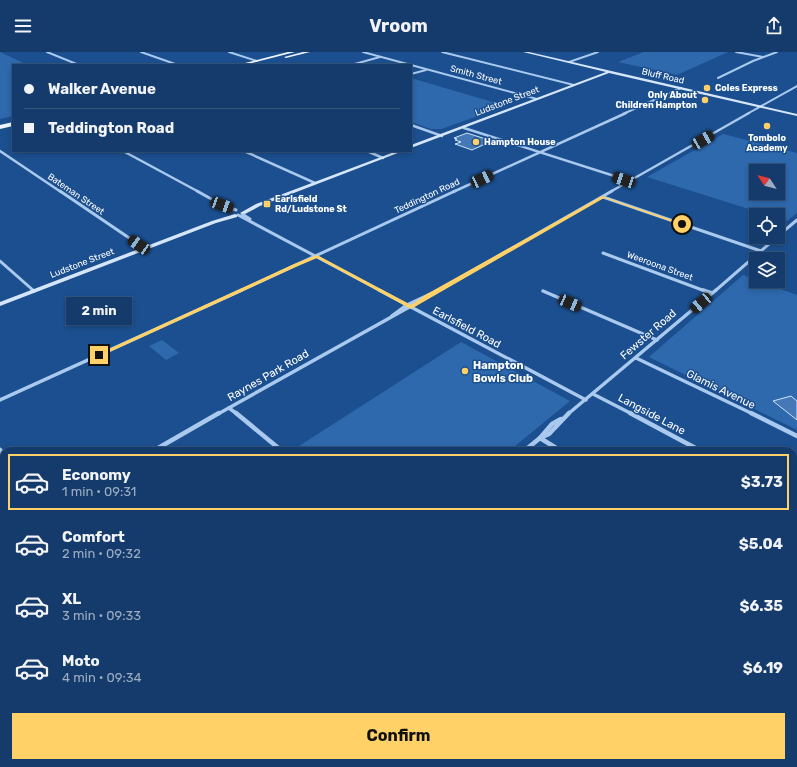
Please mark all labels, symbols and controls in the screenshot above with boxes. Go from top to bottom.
icon: menu [12,15,34,37]
text: Vroom [369,15,428,37]
icon: share [763,15,785,37]
street label: Smith Street [449,63,503,87]
street label: Bluff Road [641,66,685,86]
text: Walker Avenue [48,80,156,98]
marker: Coles Express [702,83,712,93]
place label: Coles Express [715,83,778,93]
street label: Ludstone Street [474,84,541,118]
place label: Only About Children Hampton [616,90,697,110]
marker: Only About Children Hampton [700,95,710,105]
text: Teddington Road [48,119,174,137]
marker: Tombolo Academy [762,121,772,131]
car [690,129,716,151]
place label: Tombolo Academy [746,133,788,153]
marker: Hampton House [471,137,481,147]
place label: Hampton House [484,137,556,147]
north arrow [749,164,785,200]
map controls [749,164,785,288]
car [469,168,495,190]
street label: Bateman Street [46,171,107,217]
car [611,171,637,189]
street label: Teddington Road [393,177,461,215]
place label: Earlsfield Rd/Ludstone St [275,194,347,214]
car [209,195,235,215]
marker: Earlsfield Rd/Ludstone St [262,199,272,209]
button: locate [749,208,785,244]
route start [673,215,691,233]
car [126,233,152,257]
street label: Ludstone Street [49,246,116,280]
street label: Weeroona Street [626,249,695,283]
button: layers [749,252,785,288]
car [688,291,714,315]
car [557,293,583,313]
callout: 2 min [66,297,132,325]
text: 2 min [81,303,117,318]
street label: Earlsfield Road [430,304,503,351]
street label: Fewster Road [618,307,679,362]
route end [90,346,108,364]
street label: Raynes Park Road [225,347,311,404]
place label: Hampton Bowls Club [473,359,533,385]
marker: Hampton Bowls Club [460,366,470,376]
street label: Glamis Avenue [684,367,757,412]
street label: Langside Lane [616,391,688,438]
icon: car [14,464,50,500]
text: Economy [62,466,131,484]
text: $3.73 [741,473,783,491]
text: 1 min · 09:31 [62,484,136,499]
icon: car [14,526,50,562]
text: Comfort [62,528,125,546]
text: $5.04 [739,535,783,553]
text: 2 min · 09:32 [62,546,141,561]
icon: car [14,588,50,624]
text: XL [62,590,81,608]
text: $6.35 [739,597,783,615]
text: 3 min · 09:33 [62,608,141,623]
icon: car [14,650,50,686]
text: Moto [62,652,100,670]
text: $6.19 [743,659,783,677]
text: 4 min · 09:34 [62,670,142,685]
button: Confirm [12,713,785,759]

